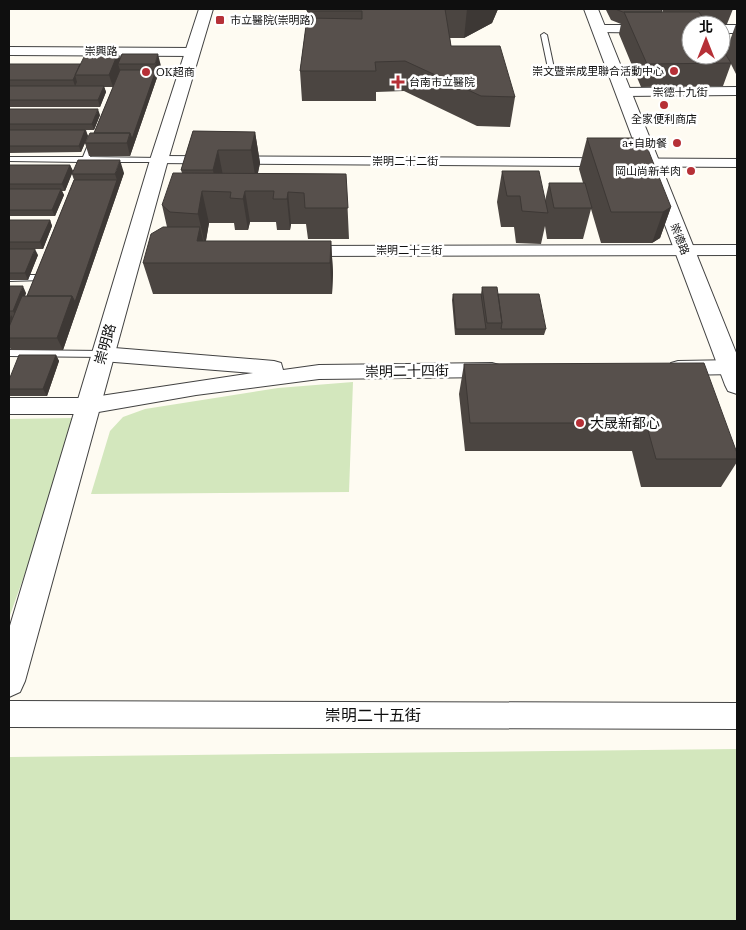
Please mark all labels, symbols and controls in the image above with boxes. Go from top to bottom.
marker: 市立醫院(崇明路) [214,14,226,26]
place label: 市立醫院(崇明路) [230,14,315,27]
north arrow [681,15,731,65]
text: 北 [699,19,713,35]
street label: 崇興路 [85,45,118,58]
place label: 崇文暨崇成里聯合活動中心 [532,65,664,78]
marker: 崇文暨崇成里聯合活動中心 [668,65,680,77]
marker: OK超商 [140,66,152,78]
place label: OK超商 [156,66,195,79]
marker: 台南市立醫院 [391,75,405,89]
place label: 台南市立醫院 [409,76,475,89]
street label: 崇德十九街 [653,86,708,99]
marker: 全家便利商店 [658,99,670,111]
place label: 全家便利商店 [631,113,697,126]
place label: a+自助餐 [622,137,667,150]
marker: a+自助餐 [671,137,683,149]
street label: 崇明二十二街 [372,155,438,168]
place label: 岡山尚新羊肉 [615,165,681,178]
marker: 岡山尚新羊肉 [685,165,697,177]
street label: 崇德路 [668,221,692,257]
street label: 崇明二十三街 [376,244,442,257]
street label: 崇明路 [92,322,118,366]
street label: 崇明二十四街 [365,362,449,380]
place label: 大晟新都心 [590,415,660,431]
marker: 大晟新都心 [574,417,586,429]
street label: 崇明二十五街 [325,706,421,725]

